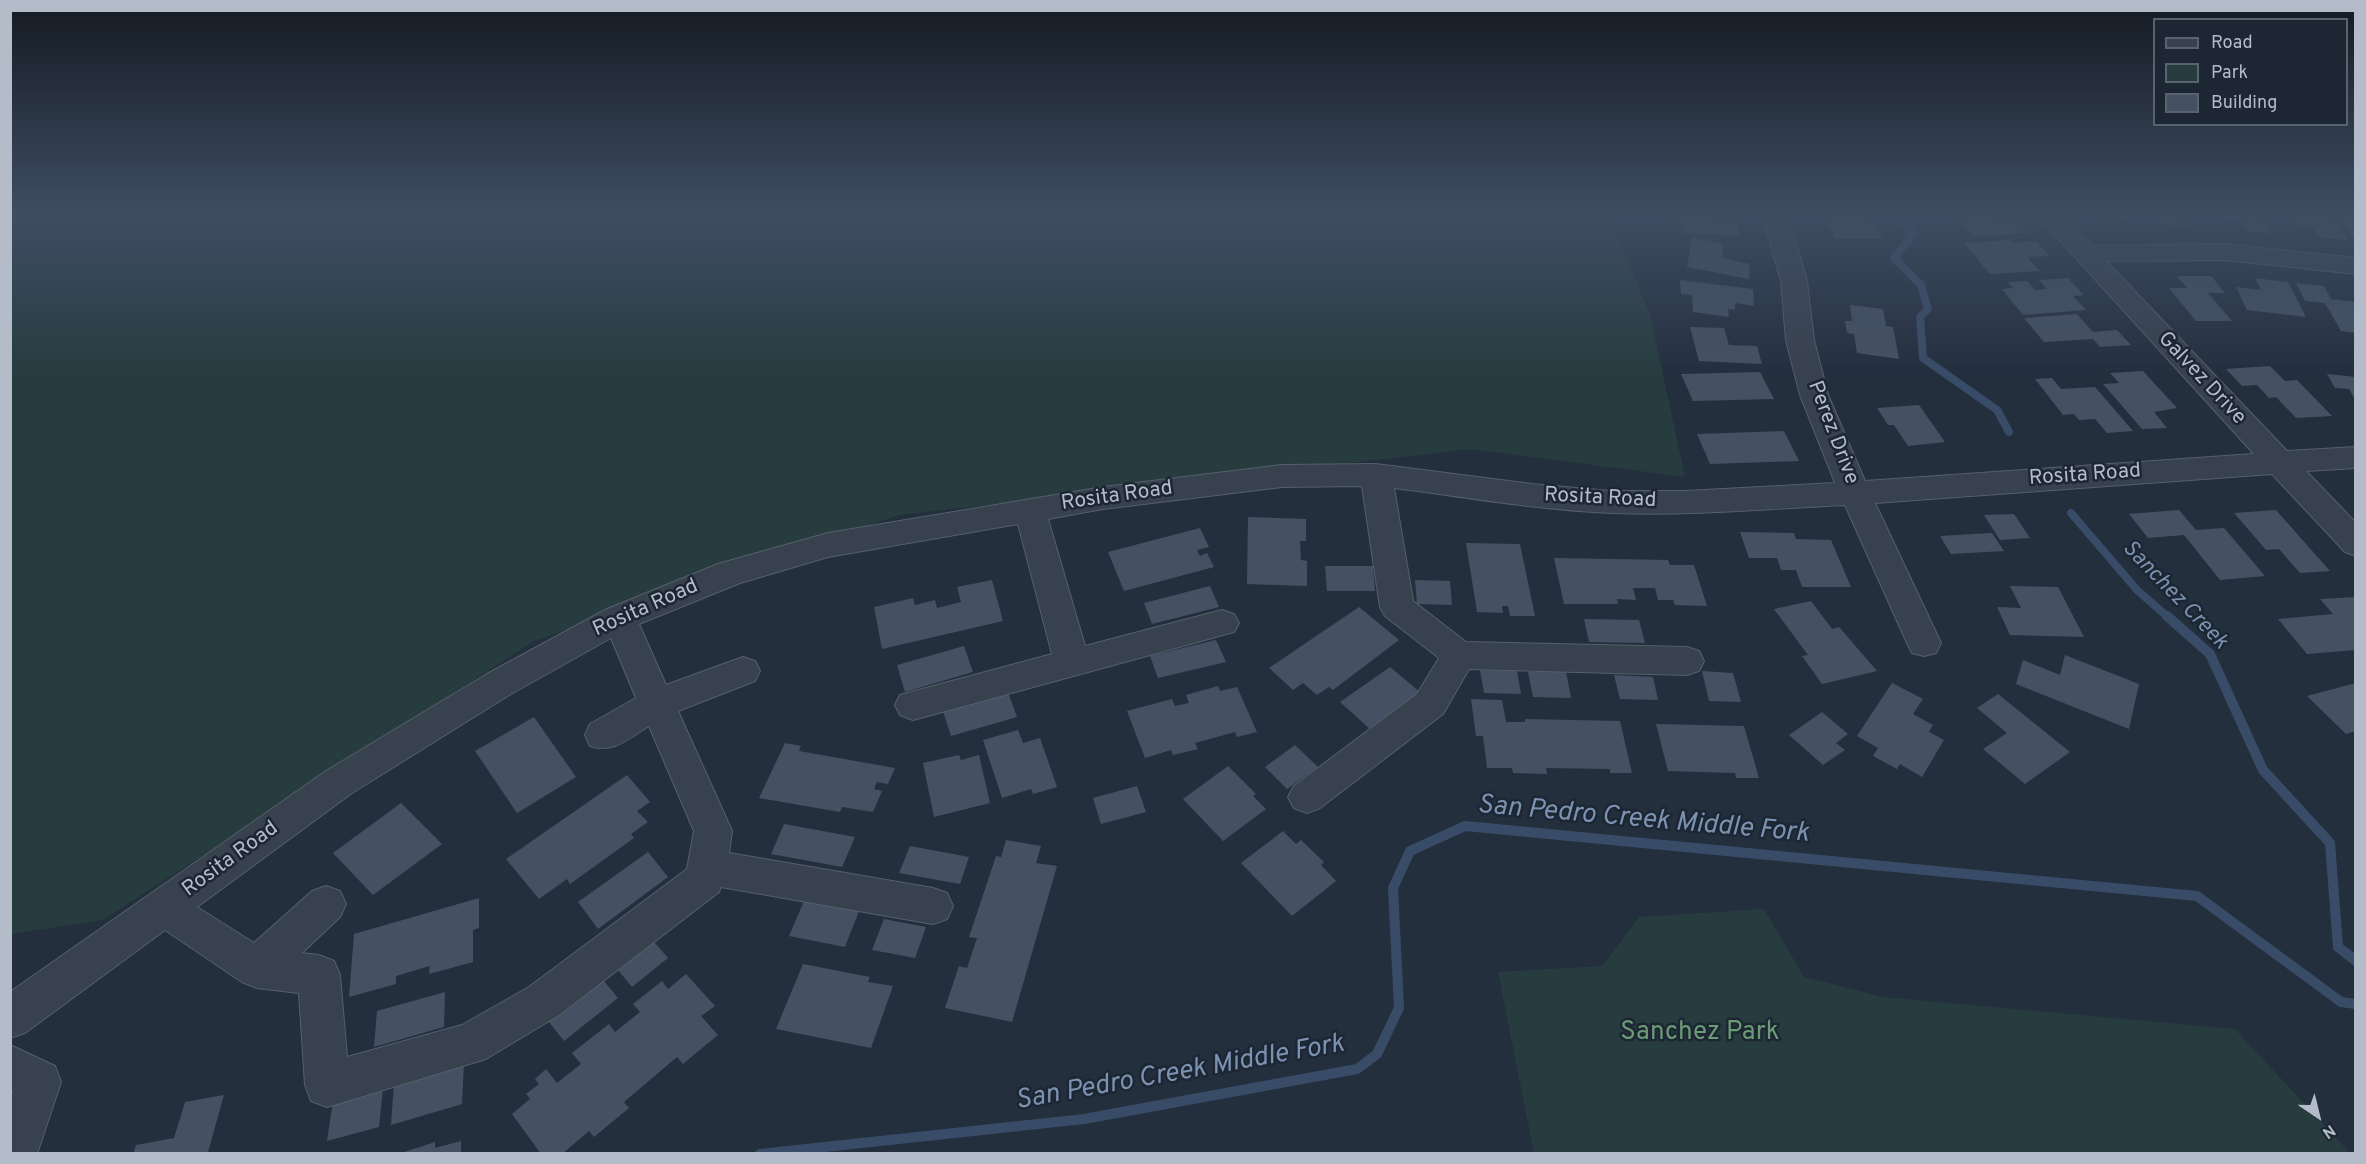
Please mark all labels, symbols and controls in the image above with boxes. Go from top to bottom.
legend [2153,18,2348,126]
text: Road [2211,32,2253,55]
text: Park [2211,62,2248,85]
text: Building [2211,92,2277,115]
street label: Galvez Drive [2152,327,2250,431]
street label: Perez Drive [1801,378,1863,488]
street label: Rosita Road [2028,460,2142,492]
street label: Rosita Road [1060,477,1174,517]
street label: Rosita Road [1543,483,1657,515]
water label: Sanchez Creek [2116,536,2232,656]
street label: Rosita Road [590,575,702,643]
water label: San Pedro Creek Middle Fork [1476,790,1810,852]
street label: Rosita Road [178,817,284,903]
park label: Sanchez Park [1620,1018,1780,1050]
water label: San Pedro Creek Middle Fork [1013,1029,1347,1119]
north arrow [2288,1086,2348,1146]
text: N [2318,1119,2339,1142]

